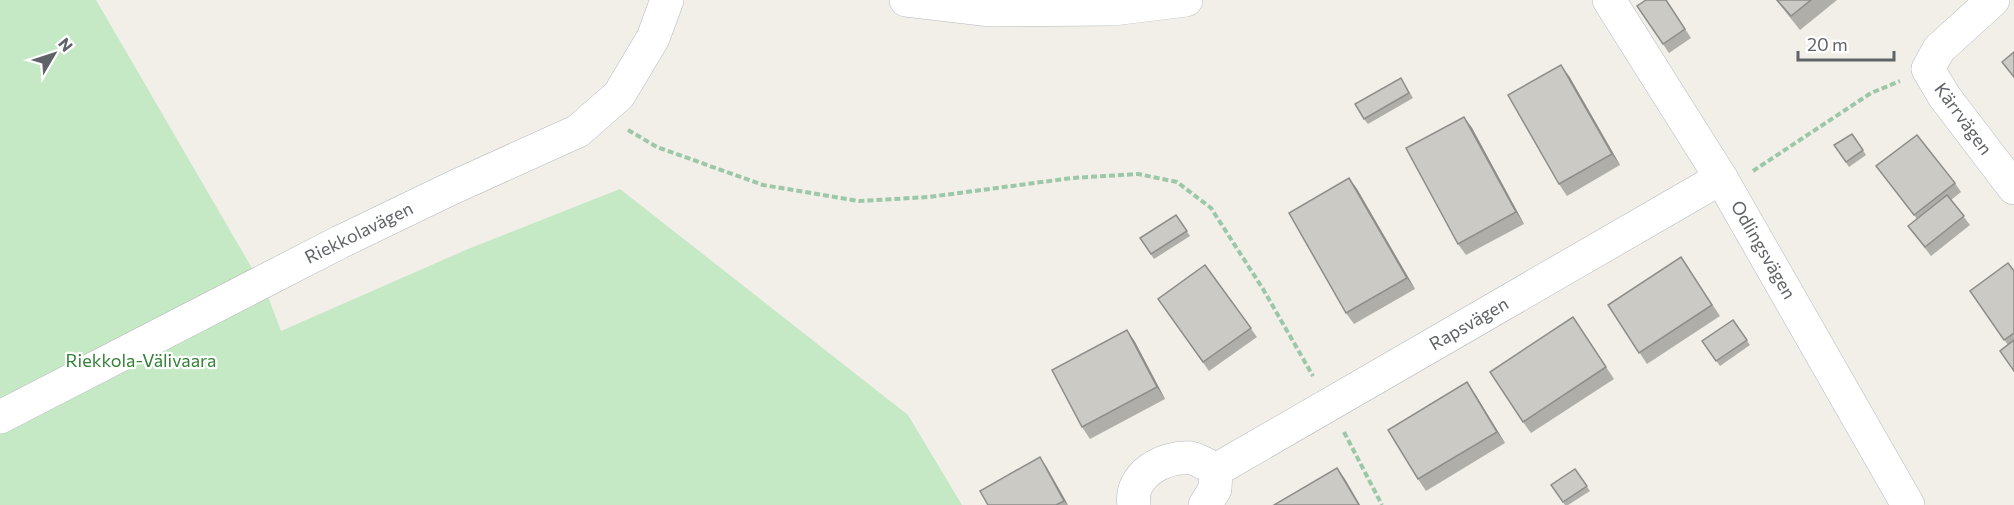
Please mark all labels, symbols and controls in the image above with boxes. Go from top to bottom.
north arrow [24,24,84,84]
scale bar [1798,24,1894,62]
text: 20 m [1807,33,1848,55]
text: N [55,34,77,55]
street label: Kärrvägen [1930,78,1997,159]
street label: Riekkolavägen [301,196,416,268]
street label: Odlingsvägen [1727,196,1801,303]
street label: Rapsvägen [1425,292,1512,355]
park label: Riekkola-Välivaara [66,349,217,371]

